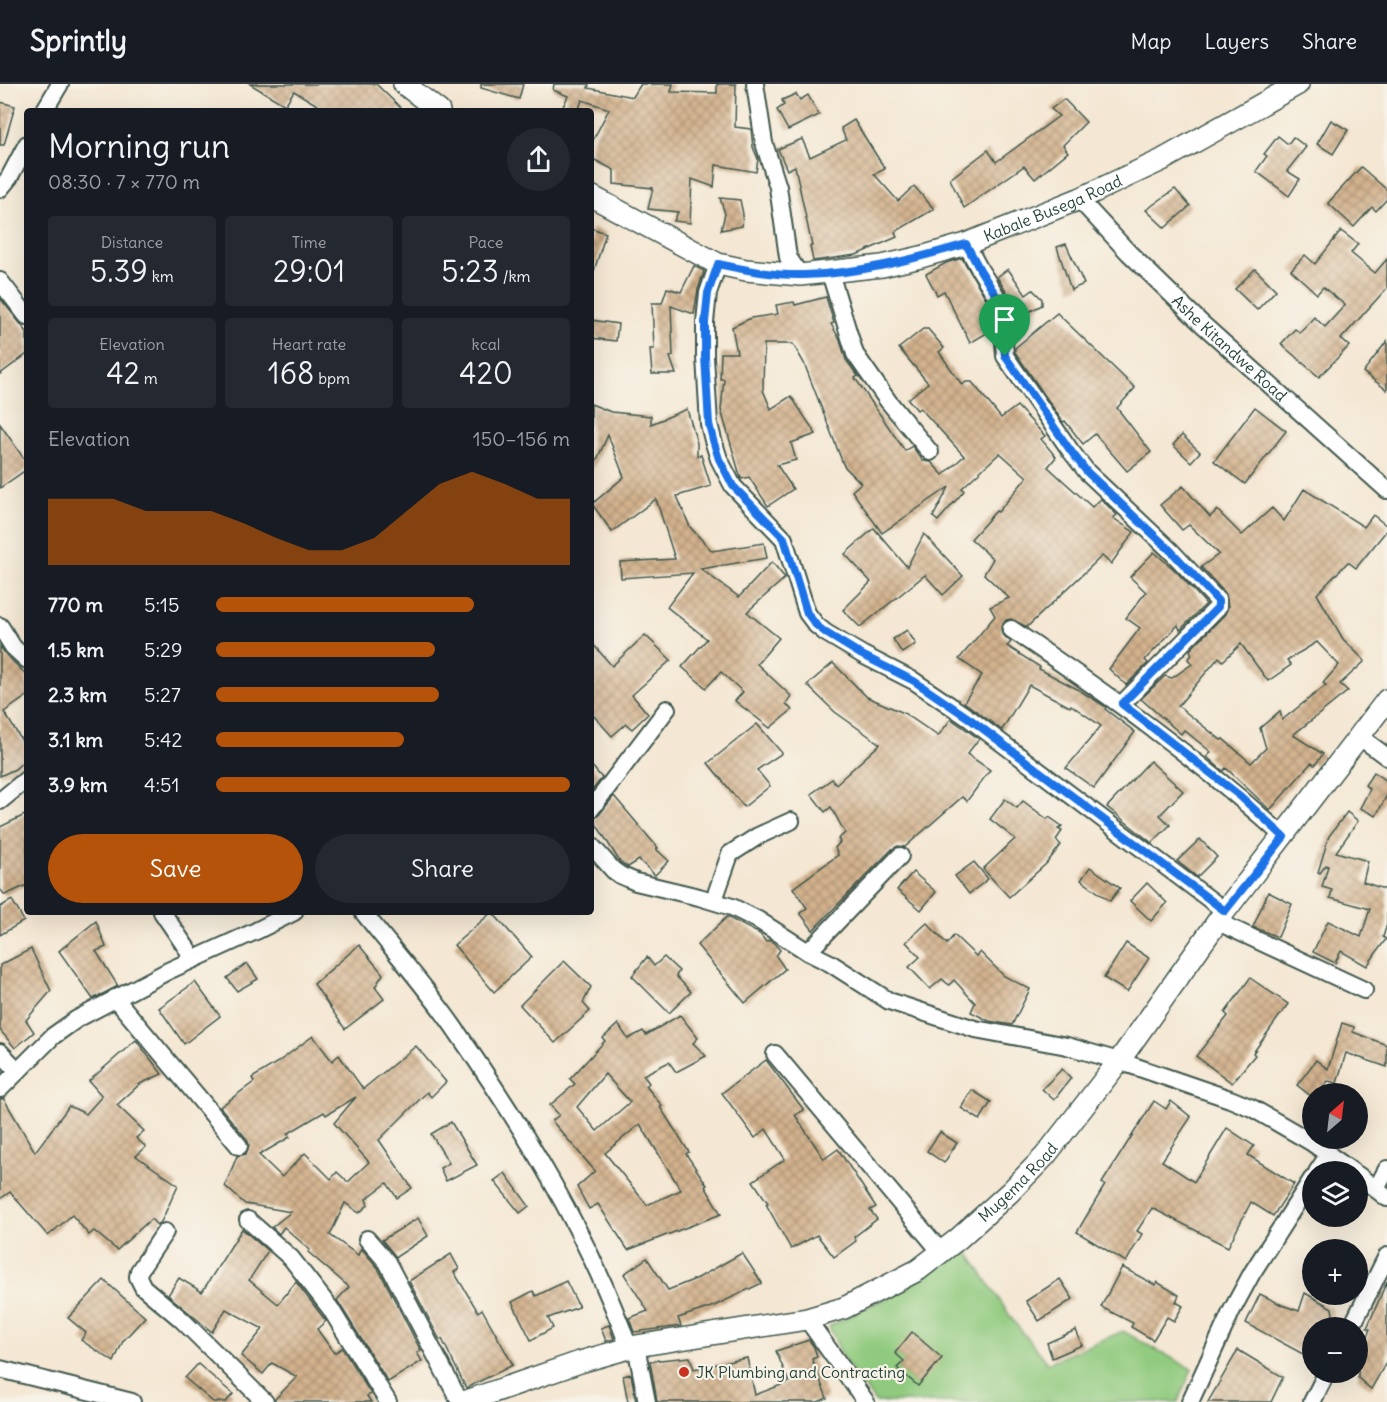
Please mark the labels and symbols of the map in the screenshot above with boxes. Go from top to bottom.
street label: Kabale Busega Road [981,170,1125,246]
street label: Ashe Kitandwe Road [1168,291,1291,405]
pin [979,294,1030,356]
north arrow [1302,1083,1368,1149]
street label: Mugema Road [974,1139,1062,1226]
place label: JK Plumbing and Contracting [696,1362,905,1382]
marker: JK Plumbing and Contracting [677,1365,691,1379]

